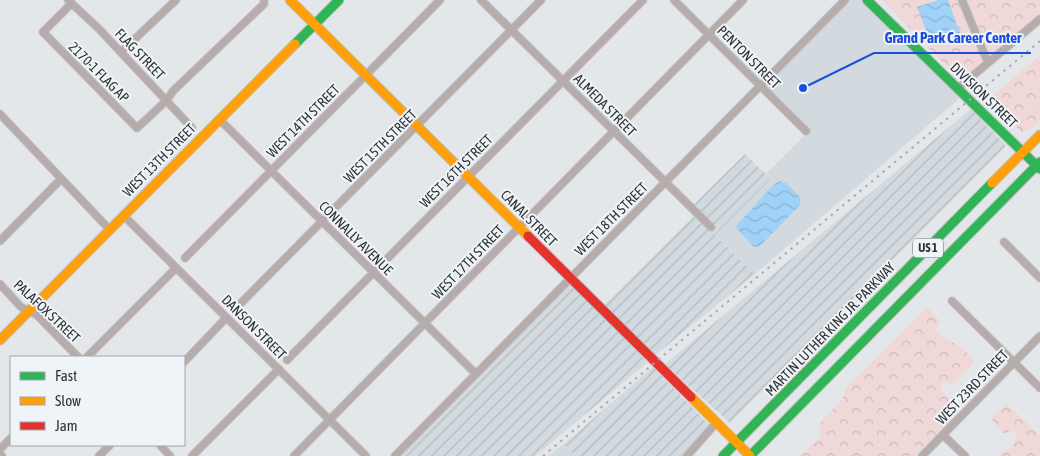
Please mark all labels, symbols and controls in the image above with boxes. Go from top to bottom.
street label: PENTON STREET [714,22,784,92]
callout: Grand Park Career Center [874,23,1031,53]
street label: FLAG STREET [112,25,168,83]
text: Grand Park Career Center [884,29,1022,46]
street label: 2170-1 FLAG AP [66,39,133,106]
street label: DIVISION STREET [947,59,1021,131]
street label: ALMEDA STREET [571,71,639,139]
street label: WEST 14TH STREET [263,81,343,161]
street label: WEST 15TH STREET [340,106,420,186]
street label: WEST 13TH STREET [119,120,199,200]
street label: WEST 16TH STREET [416,131,496,211]
street label: WEST 18TH STREET [571,179,651,259]
street label: CANAL STREET [498,187,560,249]
street label: CONNALLY AVENUE [316,198,396,278]
street label: WEST 17TH STREET [429,222,507,302]
road number: US 1 [913,238,943,258]
street label: MARTIN LUTHER KING JR. PARKWAY [762,258,899,399]
street label: PALAFOX STREET [11,276,83,346]
street label: DANSON STREET [219,292,289,362]
street label: WEST 23RD STREET [933,347,1011,427]
legend [10,356,185,446]
text: Fast [55,367,77,384]
text: Slow [55,392,81,409]
text: Jam [55,417,78,434]

